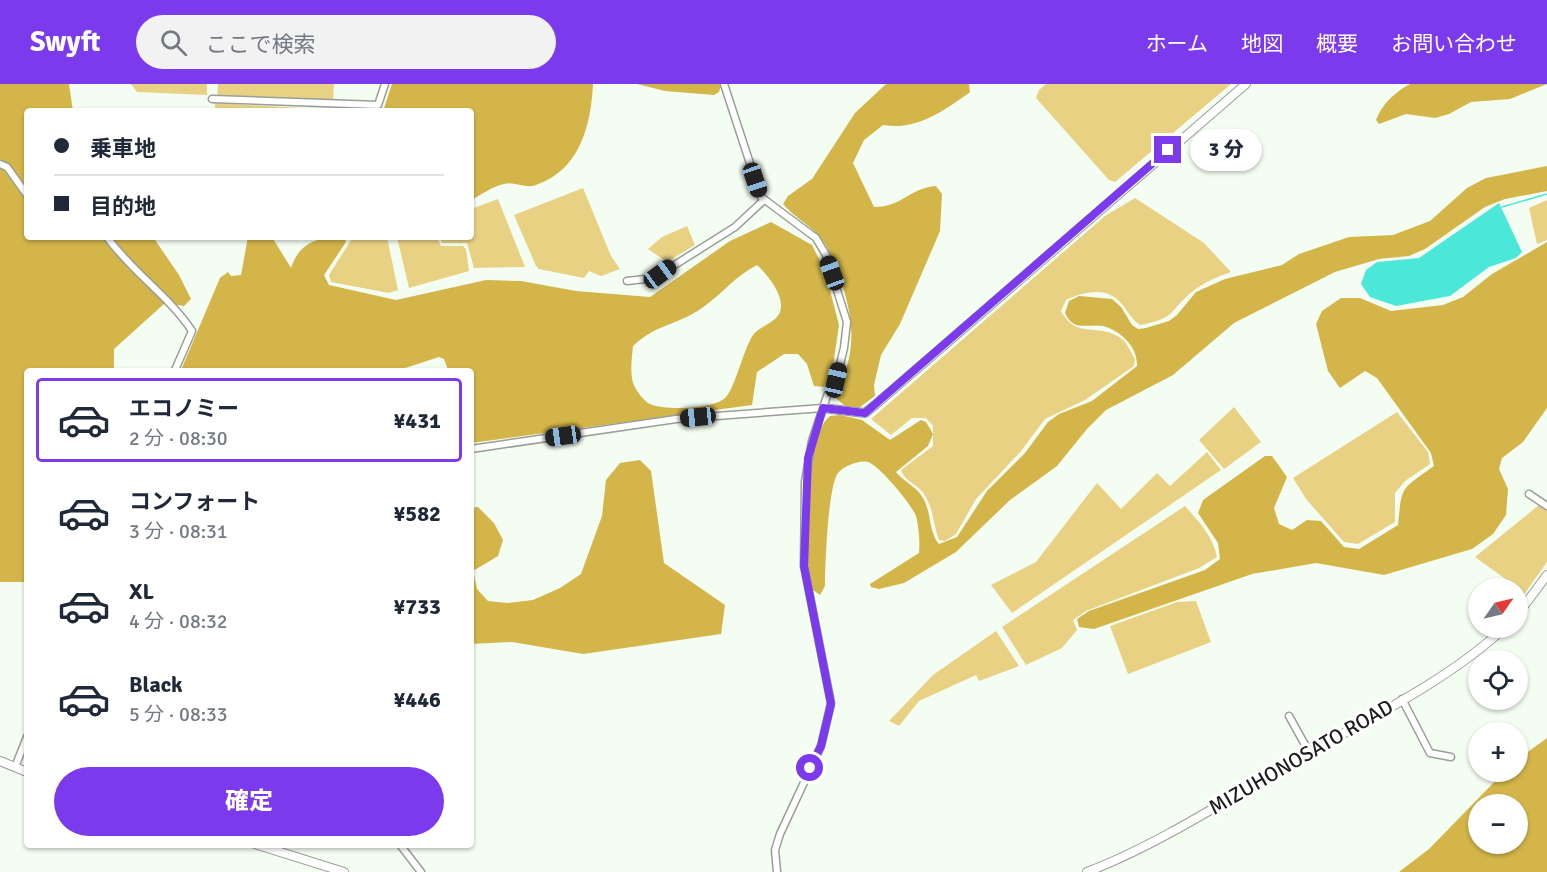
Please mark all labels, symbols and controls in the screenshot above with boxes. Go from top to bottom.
search box [136,15,556,69]
text: Swyft [30,25,100,59]
icon: search [157,26,190,59]
text: ここで検索 [205,31,315,58]
text: ホーム [1146,31,1208,57]
text: 地図 [1241,31,1283,57]
text: 概要 [1316,31,1358,57]
text: お問い合わせ [1391,31,1517,57]
callout: 3 分 [1189,129,1261,171]
text: 乗車地 [90,135,156,162]
route end [1154,136,1181,163]
text: 3 分 [1208,137,1244,162]
car [741,160,769,200]
text: 目的地 [90,193,156,220]
car [817,253,847,293]
car [640,256,680,292]
car [823,360,849,400]
icon: car [57,393,111,447]
text: エコノミー [129,395,239,422]
car [679,406,717,428]
text: ¥431 [393,407,441,434]
car [544,425,582,447]
text: 2 分 · 08:30 [129,426,228,451]
icon: car [57,486,111,540]
text: コンフォート [129,488,260,515]
text: ¥582 [393,500,441,527]
text: 3 分 · 08:31 [129,519,228,544]
text: XL [129,578,154,605]
north arrow [1468,578,1528,638]
map controls [1468,578,1528,854]
icon: car [57,579,111,633]
text: ¥733 [393,593,441,620]
text: 4 分 · 08:32 [129,609,228,634]
button: locate [1468,650,1528,710]
text: Black [129,671,183,698]
icon: car [57,672,111,726]
text: ¥446 [393,686,441,713]
street label: MIZUHONOSATO ROAD [1204,694,1398,820]
text: 5 分 · 08:33 [129,702,228,727]
button: + [1468,722,1528,782]
route start [796,754,823,781]
button: 確定 [54,767,444,836]
button: − [1468,794,1528,854]

